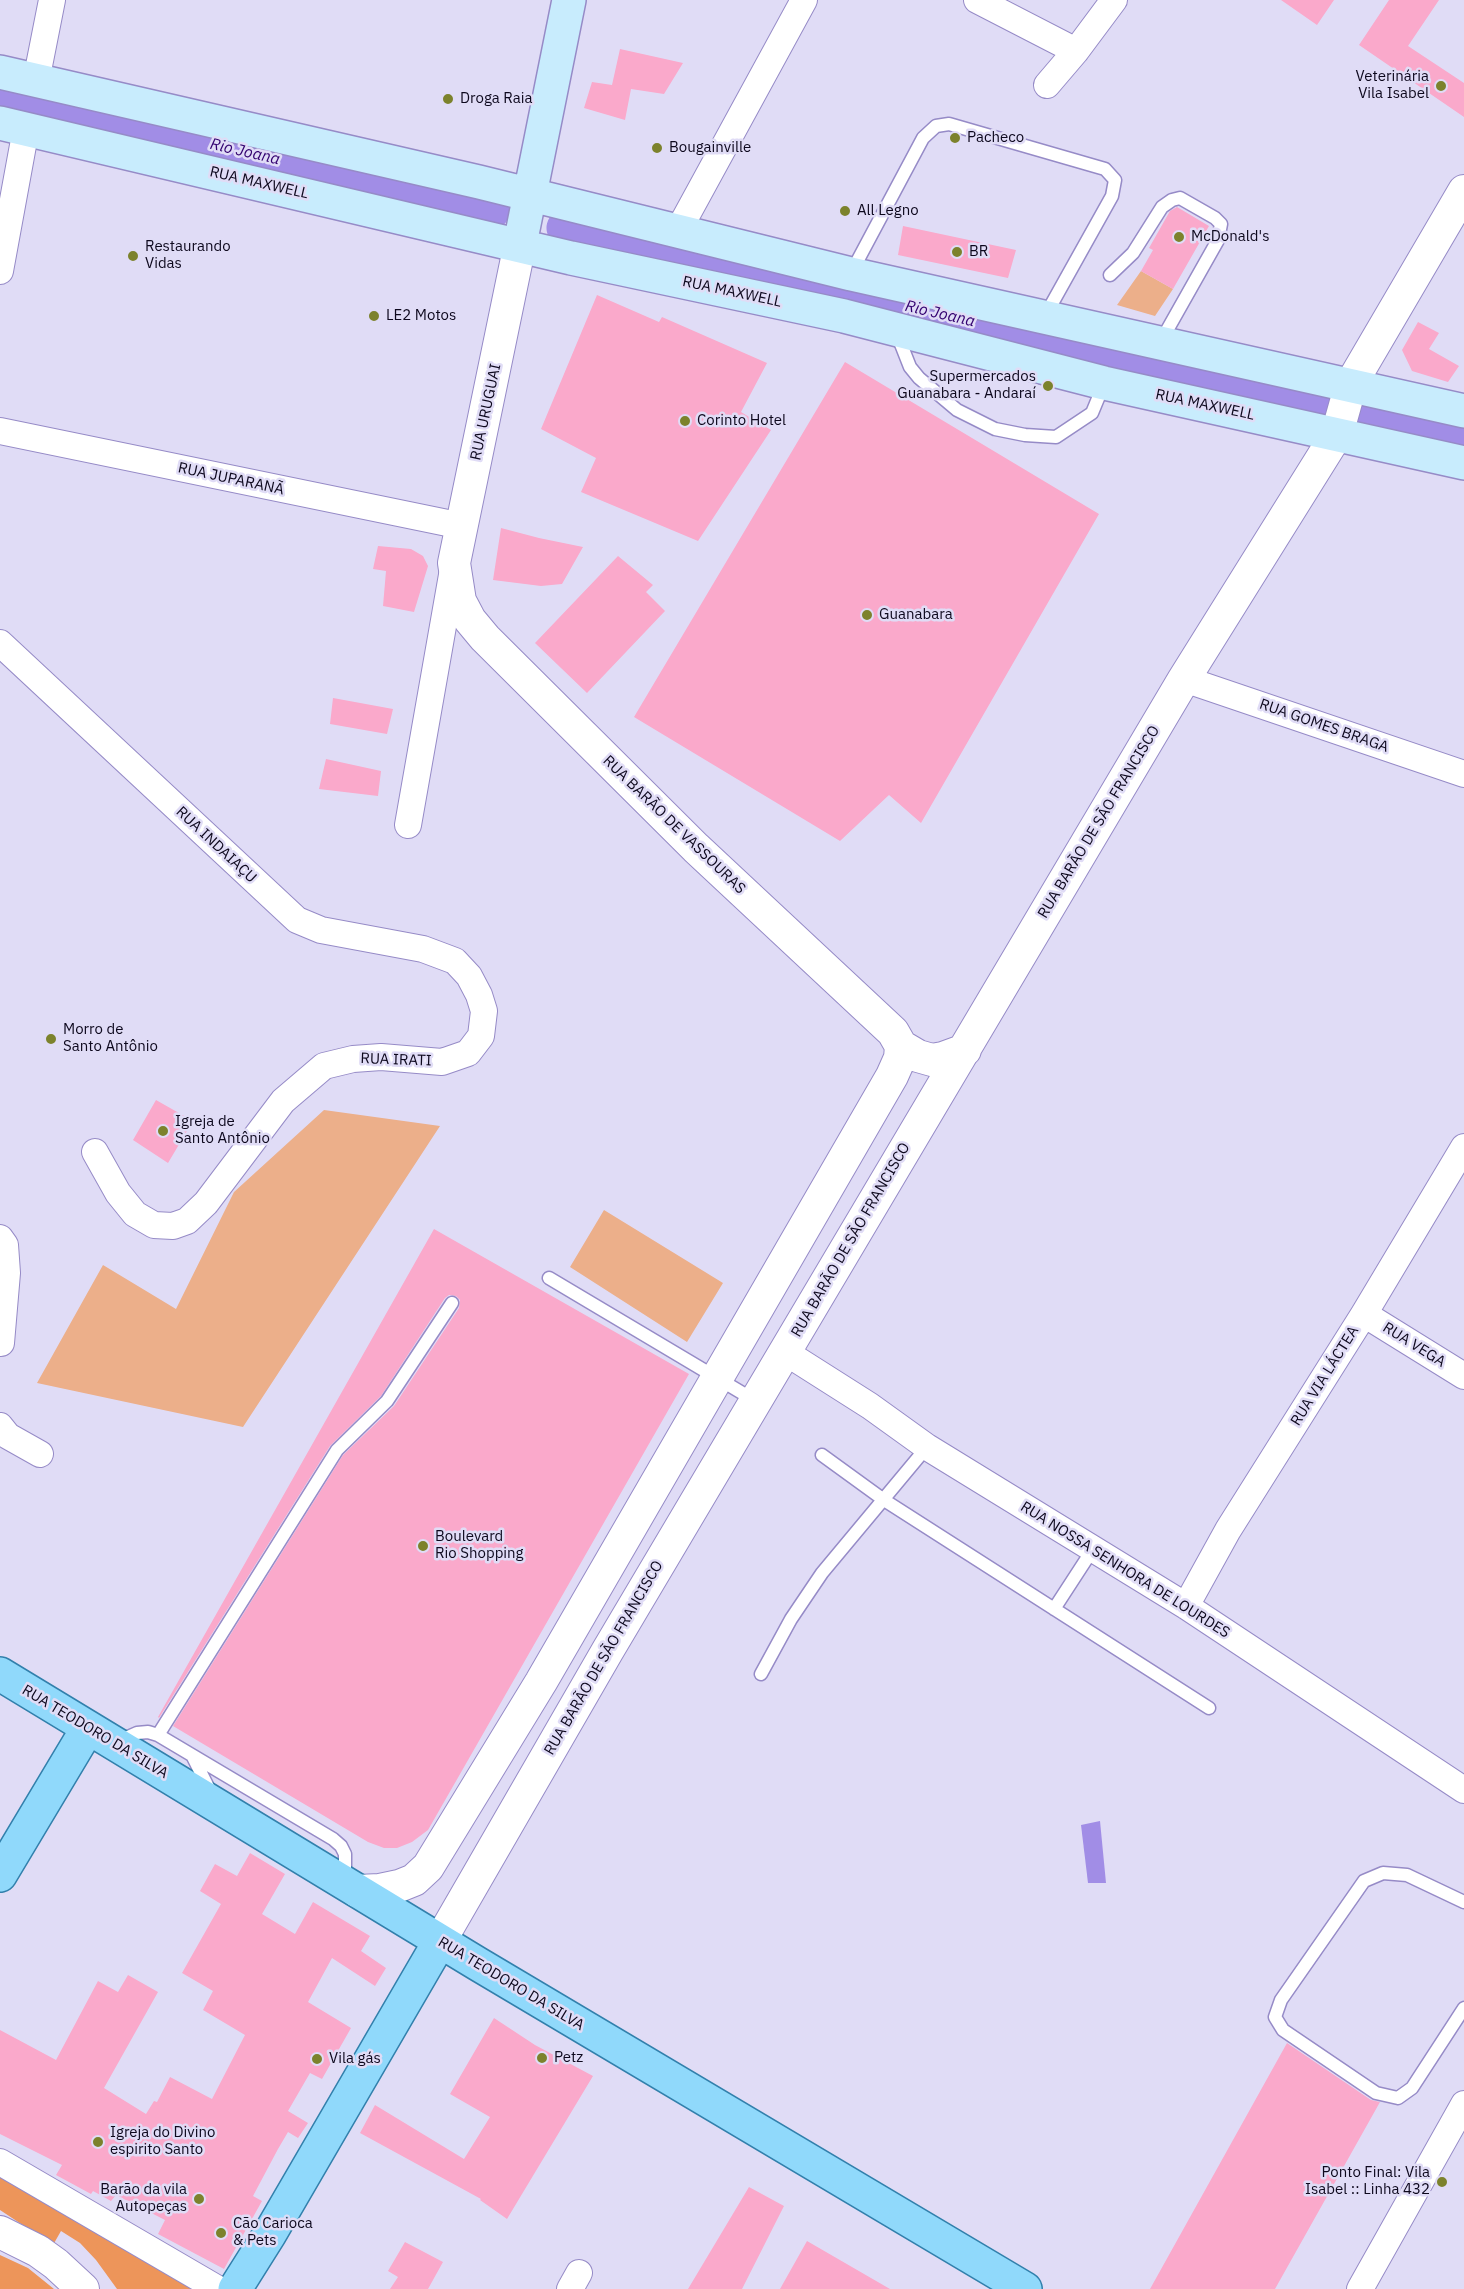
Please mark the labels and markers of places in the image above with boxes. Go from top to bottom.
place label: Veterinária Vila Isabel [1356,68,1429,103]
marker: Veterinária Vila Isabel [1434,79,1448,93]
place label: Droga Raia [460,90,533,108]
marker: Droga Raia [441,92,455,106]
place label: Pacheco [967,129,1024,147]
marker: Pacheco [948,131,962,145]
place label: Bougainville [669,139,751,157]
marker: Bougainville [650,141,664,155]
place label: All Legno [857,202,919,220]
marker: All Legno [838,204,852,218]
place label: McDonald's [1191,228,1269,246]
marker: McDonald's [1172,230,1186,244]
place label: Restaurando Vidas [145,238,231,273]
place label: BR [969,243,988,261]
marker: BR [950,245,964,259]
marker: Restaurando Vidas [126,249,140,263]
place label: LE2 Motos [386,307,456,325]
marker: LE2 Motos [367,309,381,323]
place label: Supermercados Guanabara - Andaraí [897,368,1036,403]
marker: Supermercados Guanabara - Andaraí [1041,379,1055,393]
place label: Corinto Hotel [697,412,786,430]
marker: Corinto Hotel [678,414,692,428]
place label: Guanabara [879,606,953,624]
marker: Guanabara [860,608,874,622]
place label: Morro de Santo Antônio [63,1021,158,1056]
marker: Morro de Santo Antônio [44,1032,58,1046]
place label: Igreja de Santo Antônio [175,1113,270,1148]
marker: Igreja de Santo Antônio [156,1124,170,1138]
place label: Boulevard Rio Shopping [435,1528,524,1563]
marker: Boulevard Rio Shopping [416,1539,430,1553]
place label: Petz [554,2049,583,2067]
place label: Vila gás [329,2050,381,2068]
marker: Petz [535,2051,549,2065]
marker: Vila gás [310,2052,324,2066]
place label: Igreja do Divino espirito Santo [110,2124,215,2159]
marker: Igreja do Divino espirito Santo [91,2135,105,2149]
place label: Ponto Final: Vila Isabel :: Linha 432 [1305,2164,1430,2199]
marker: Ponto Final: Vila Isabel :: Linha 432 [1435,2175,1449,2189]
place label: Barão da vila Autopeças [100,2181,187,2216]
marker: Barão da vila Autopeças [192,2192,206,2206]
place label: Cão Carioca & Pets [233,2215,313,2250]
marker: Cão Carioca & Pets [214,2226,228,2240]

